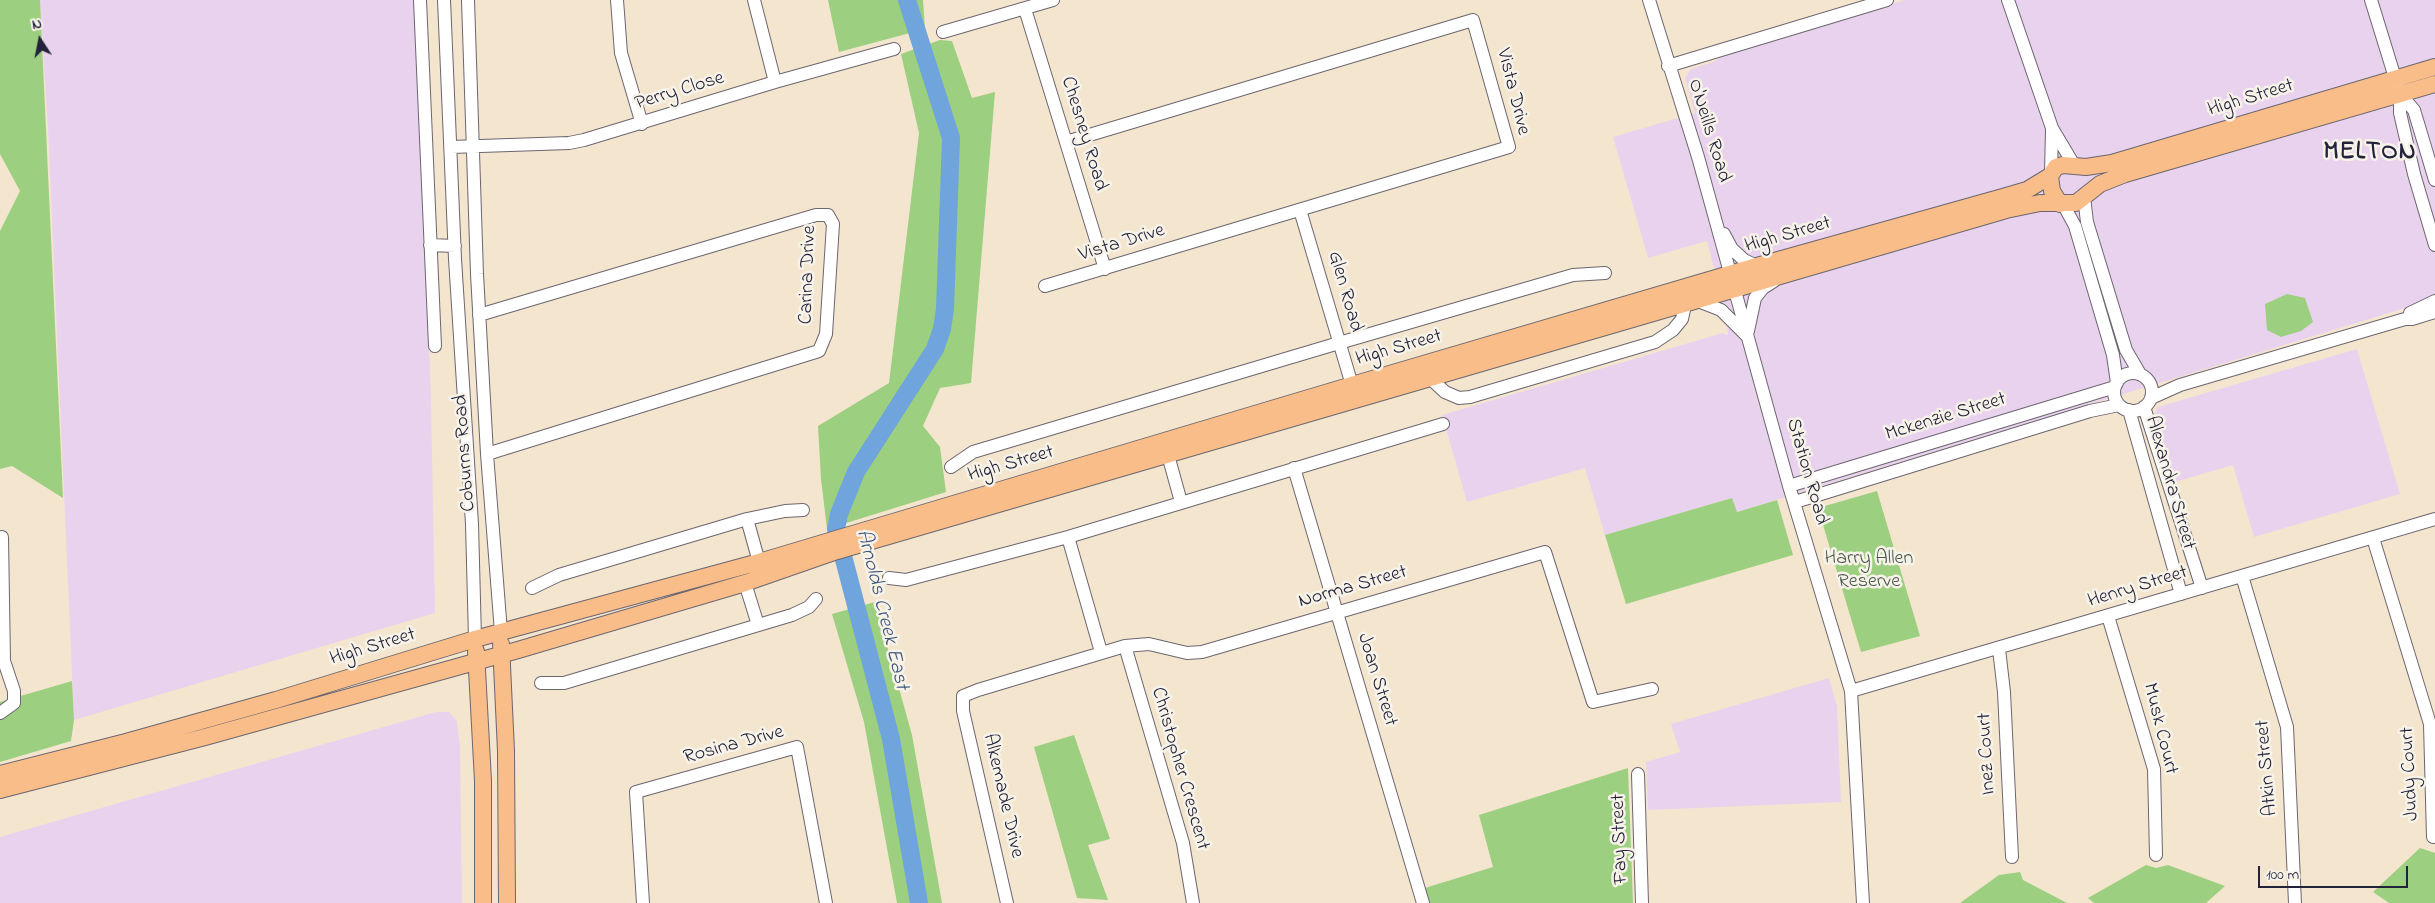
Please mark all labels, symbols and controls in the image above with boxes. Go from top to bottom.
text: N [30,14,44,36]
north arrow [15,15,65,65]
street label: Vista Drive [1490,46,1534,138]
street label: Perry Close [633,67,727,117]
street label: Chesney Road [1054,74,1112,194]
street label: High Street [2205,75,2297,123]
street label: O'Neills Road [1681,76,1735,186]
district label: MELTON [2323,139,2417,169]
street label: High Street [1742,212,1834,260]
street label: Vista Drive [1076,220,1168,268]
street label: Carina Drive [795,225,823,325]
street label: Glen Road [1321,249,1367,335]
street label: High Street [1353,325,1445,373]
street label: Mckenzie Street [1883,388,2009,448]
street label: Coburns Road [450,394,482,512]
street label: Alexandra Street [2138,413,2200,553]
street label: Station Road [1779,416,1833,528]
street label: High Street [965,441,1057,489]
water label: Arnolds Creek East [849,527,913,693]
park label: Harry Allen Reserve [1825,548,1913,595]
street label: Norma Street [1296,561,1410,615]
street label: Henry Street [2085,561,2191,615]
street label: High Street [327,624,419,672]
street label: Joan Street [1350,630,1402,730]
street label: Musk Court [2136,681,2182,777]
street label: Christopher Crescent [1144,685,1214,853]
street label: Inez Court [1974,712,2002,796]
street label: Atkin Street [2252,719,2284,817]
street label: Rosina Drive [681,721,787,771]
street label: Judy Court [2397,726,2425,822]
street label: Alkemade Drive [976,732,1028,860]
street label: Fay Street [1607,793,1635,885]
scale bar [2260,856,2410,888]
text: 100 m [2266,864,2299,886]

